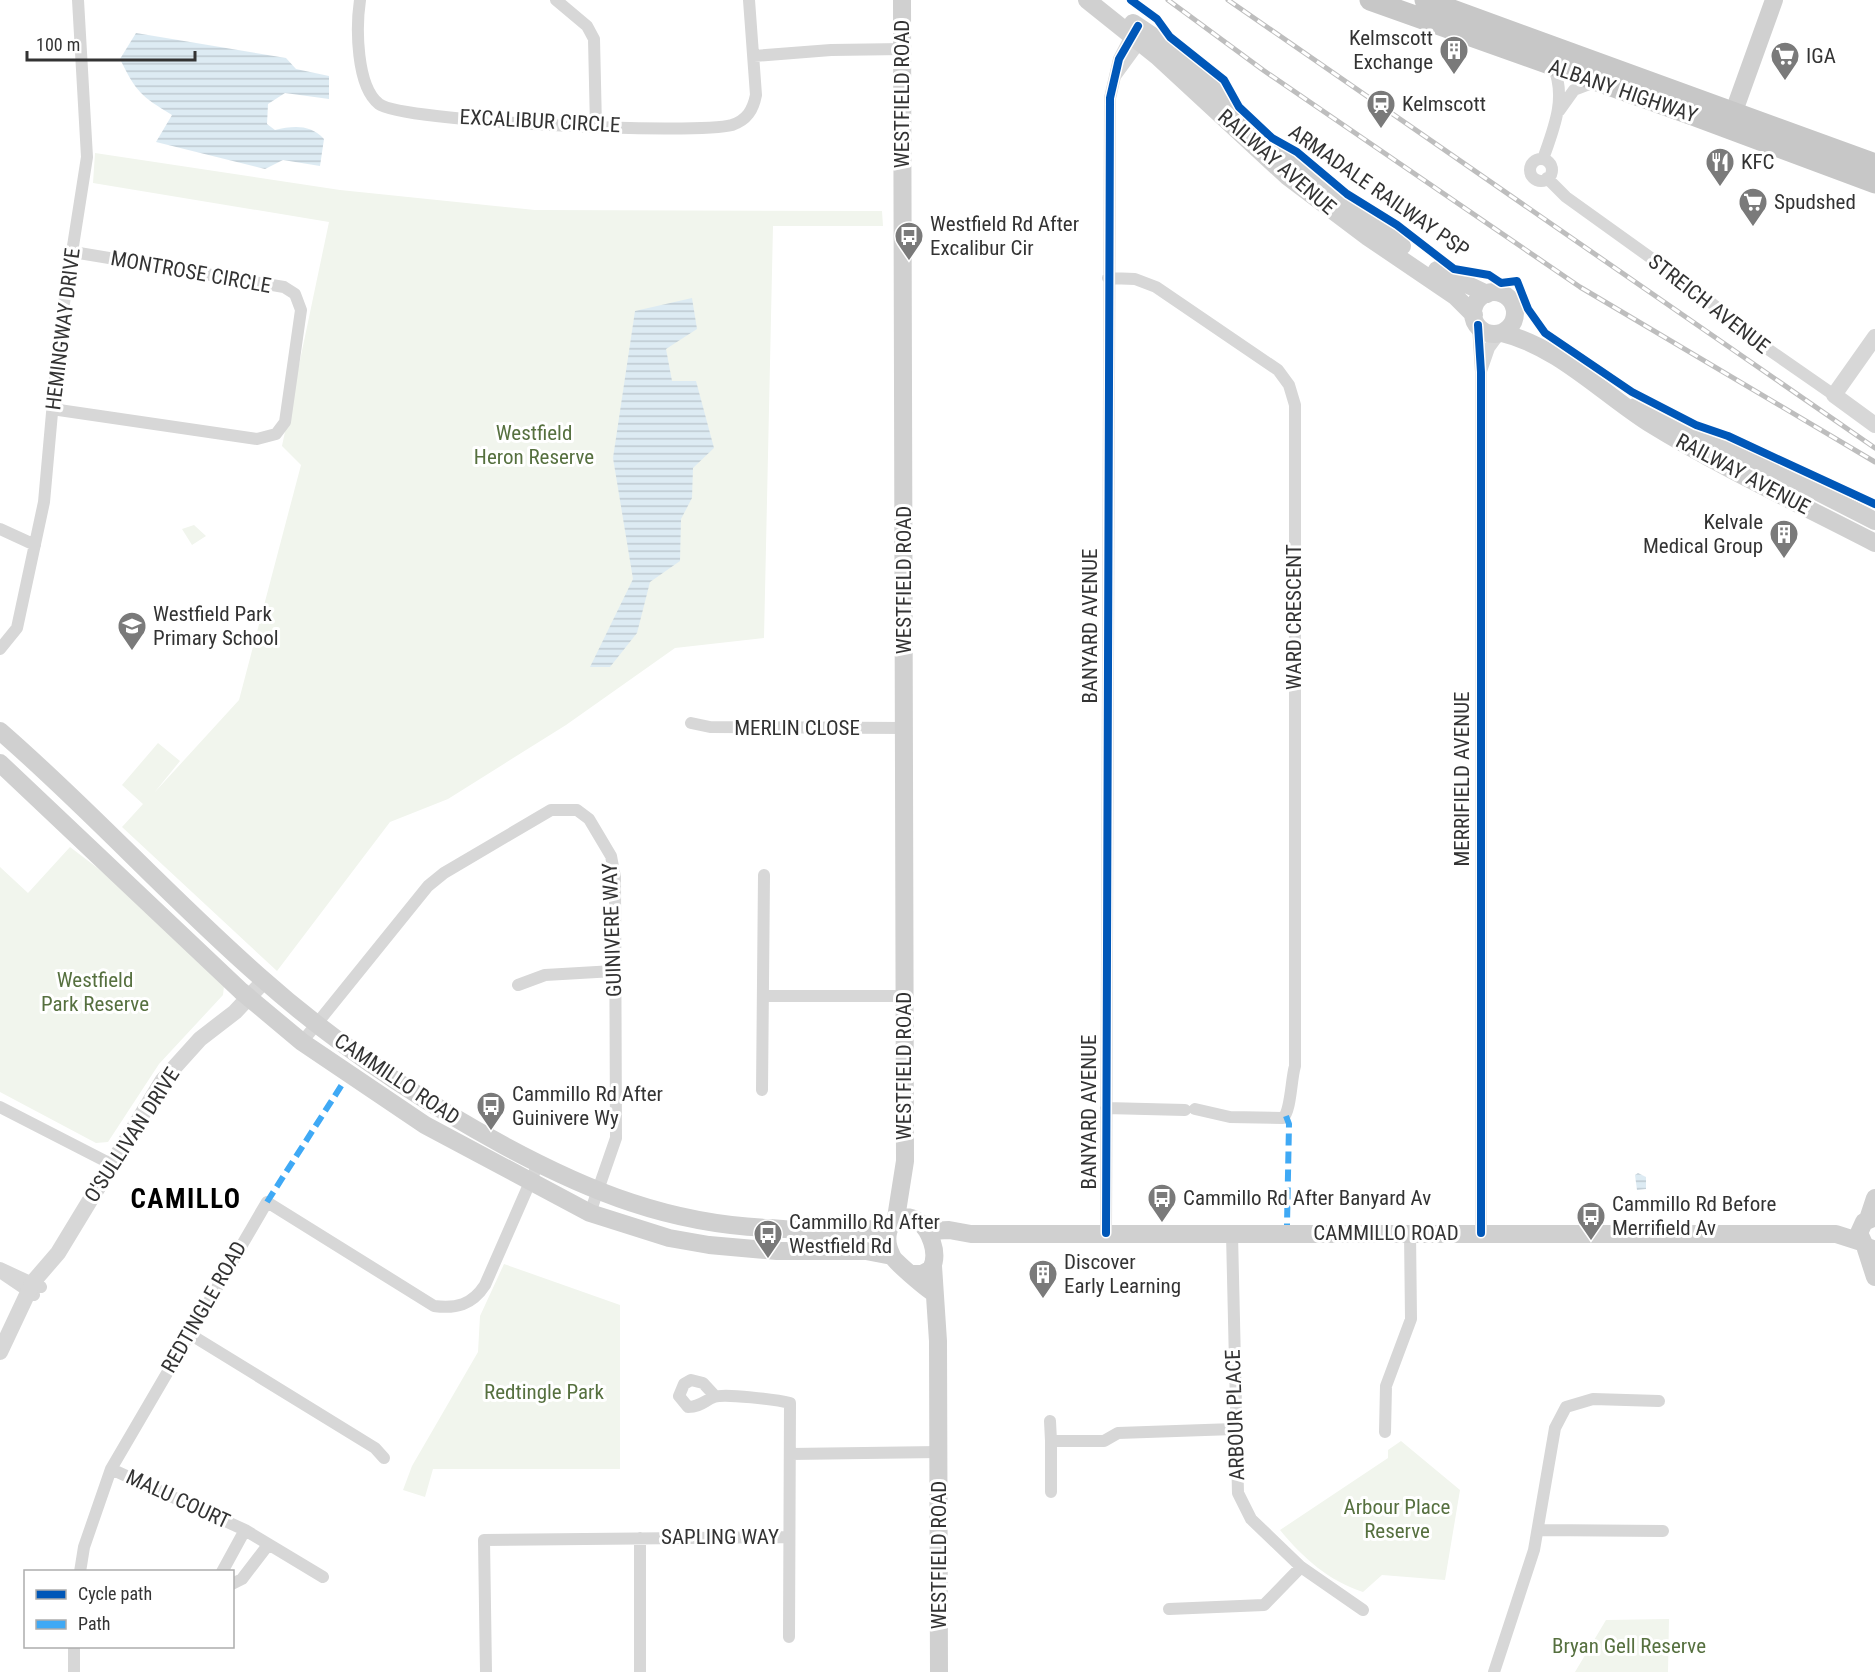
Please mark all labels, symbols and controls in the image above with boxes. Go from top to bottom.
street label: WESTFIELD ROAD [890,20,914,168]
scale bar [27,24,195,62]
place label: Kelmscott Exchange [1349,26,1433,74]
text: 100 m [36,34,80,55]
building icon: Kelmscott Exchange [1438,34,1470,76]
supermarket icon: IGA [1769,40,1801,82]
place label: IGA [1806,44,1836,68]
street label: ALBANY HIGHWAY [1545,54,1701,128]
station icon: Kelmscott [1365,88,1397,130]
place label: Kelmscott [1402,92,1486,116]
street label: RAILWAY AVENUE [1213,104,1341,220]
street label: EXCALIBUR CIRCLE [459,105,621,137]
street label: ARMADALE RAILWAY PSP [1284,120,1474,262]
restaurant icon: KFC [1704,146,1736,188]
place label: KFC [1741,150,1774,174]
supermarket icon: Spudshed [1737,186,1769,228]
place label: Spudshed [1774,190,1856,214]
place label: Westfield Rd After Excalibur Cir [930,212,1079,260]
bus stop icon: Westfield Rd After Excalibur Cir [893,220,925,262]
street label: MONTROSE CIRCLE [109,246,273,298]
street label: HEMINGWAY DRIVE [41,247,85,411]
street label: STREICH AVENUE [1644,249,1774,359]
park label: Westfield Heron Reserve [474,421,594,469]
street label: RAILWAY AVENUE [1672,429,1814,519]
street label: WESTFIELD ROAD [892,506,916,654]
place label: Kelvale Medical Group [1643,510,1763,558]
building icon: Kelvale Medical Group [1768,518,1800,560]
street label: WARD CRESCENT [1282,544,1306,690]
street label: BANYARD AVENUE [1078,548,1102,704]
place label: Westfield Park Primary School [153,602,279,650]
school or university icon: Westfield Park Primary School [116,610,148,652]
street label: MERRIFIELD AVENUE [1450,691,1474,867]
street label: MERLIN CLOSE [734,716,860,740]
street label: GUINIVERE WAY [598,863,626,997]
park label: Westfield Park Reserve [41,968,149,1016]
street label: WESTFIELD ROAD [892,992,916,1140]
street label: CAMMILLO ROAD [330,1028,464,1130]
street label: BANYARD AVENUE [1077,1034,1101,1190]
street label: O'SULLIVAN DRIVE [80,1063,184,1207]
place label: Cammillo Rd After Guinivere Wy [512,1082,663,1130]
bus stop icon: Cammillo Rd After Guinivere Wy [475,1090,507,1132]
bus stop icon: Cammillo Rd After Banyard Av [1146,1182,1178,1224]
district label: CAMILLO [130,1183,242,1215]
place label: Cammillo Rd After Banyard Av [1183,1186,1431,1210]
place label: Cammillo Rd Before Merrifield Av [1612,1192,1776,1240]
bus stop icon: Cammillo Rd Before Merrifield Av [1575,1200,1607,1242]
place label: Cammillo Rd After Westfield Rd [789,1210,940,1258]
bus stop icon: Cammillo Rd After Westfield Rd [752,1218,784,1260]
street label: CAMMILLO ROAD [1313,1221,1459,1245]
street label: REDTINGLE ROAD [157,1237,251,1377]
place label: Discover Early Learning [1064,1250,1181,1298]
building icon: Discover Early Learning [1027,1258,1059,1300]
street label: ARBOUR PLACE [1221,1349,1249,1481]
park label: Redtingle Park [484,1380,604,1404]
street label: MALU COURT [122,1465,234,1534]
street label: WESTFIELD ROAD [927,1481,951,1629]
park label: Arbour Place Reserve [1344,1495,1451,1543]
street label: SAPLING WAY [661,1525,779,1549]
legend [24,1570,234,1648]
text: Cycle path [78,1583,152,1604]
text: Path [78,1613,111,1634]
park label: Bryan Gell Reserve [1552,1634,1706,1658]

